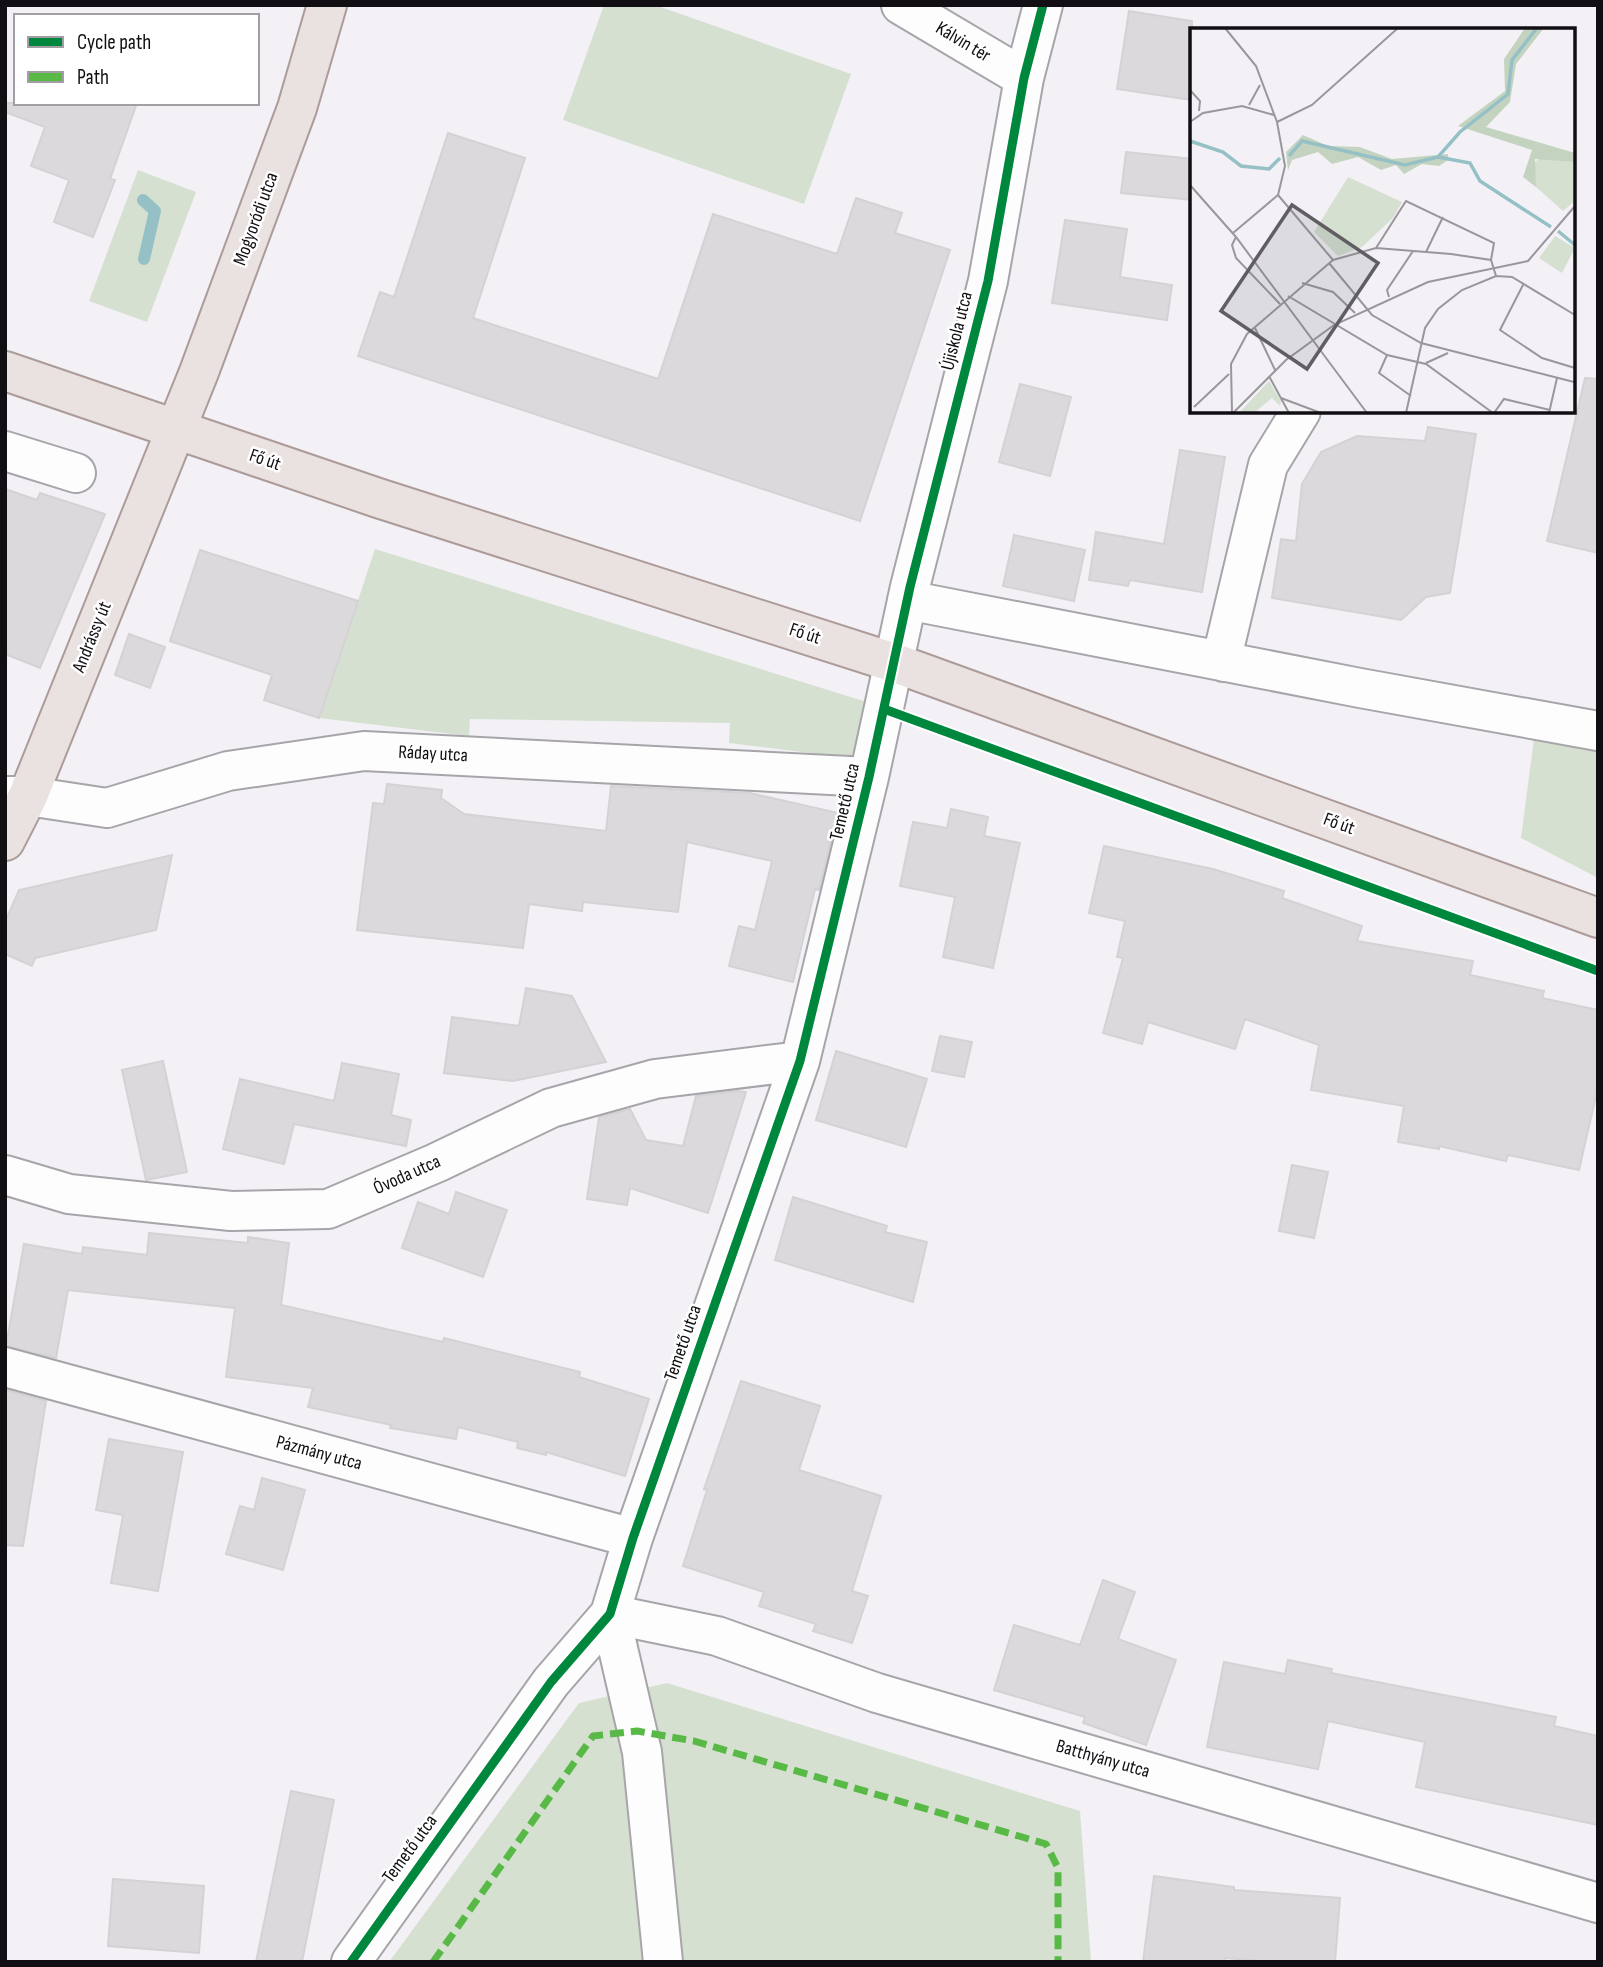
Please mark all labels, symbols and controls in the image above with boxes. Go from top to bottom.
legend [14,14,259,105]
street label: Kálvin tér [931,17,995,68]
inset map [1190,28,1575,413]
text: Cycle path [77,30,151,55]
text: Path [77,65,109,90]
street label: Mogyoródi utca [229,169,283,269]
street label: Újiskola utca [936,289,978,373]
street label: Fő út [246,444,284,476]
street label: Andrássy út [67,598,117,677]
street label: Fő út [786,618,824,650]
street label: Ráday utca [398,741,468,767]
street label: Temető utca [825,761,865,843]
street label: Fő út [1320,808,1358,840]
street label: Óvoda utca [370,1150,444,1200]
street label: Temető utca [659,1302,707,1384]
street label: Pázmány utca [273,1430,365,1476]
street label: Batthyány utca [1053,1735,1153,1783]
street label: Temető utca [378,1810,442,1888]

